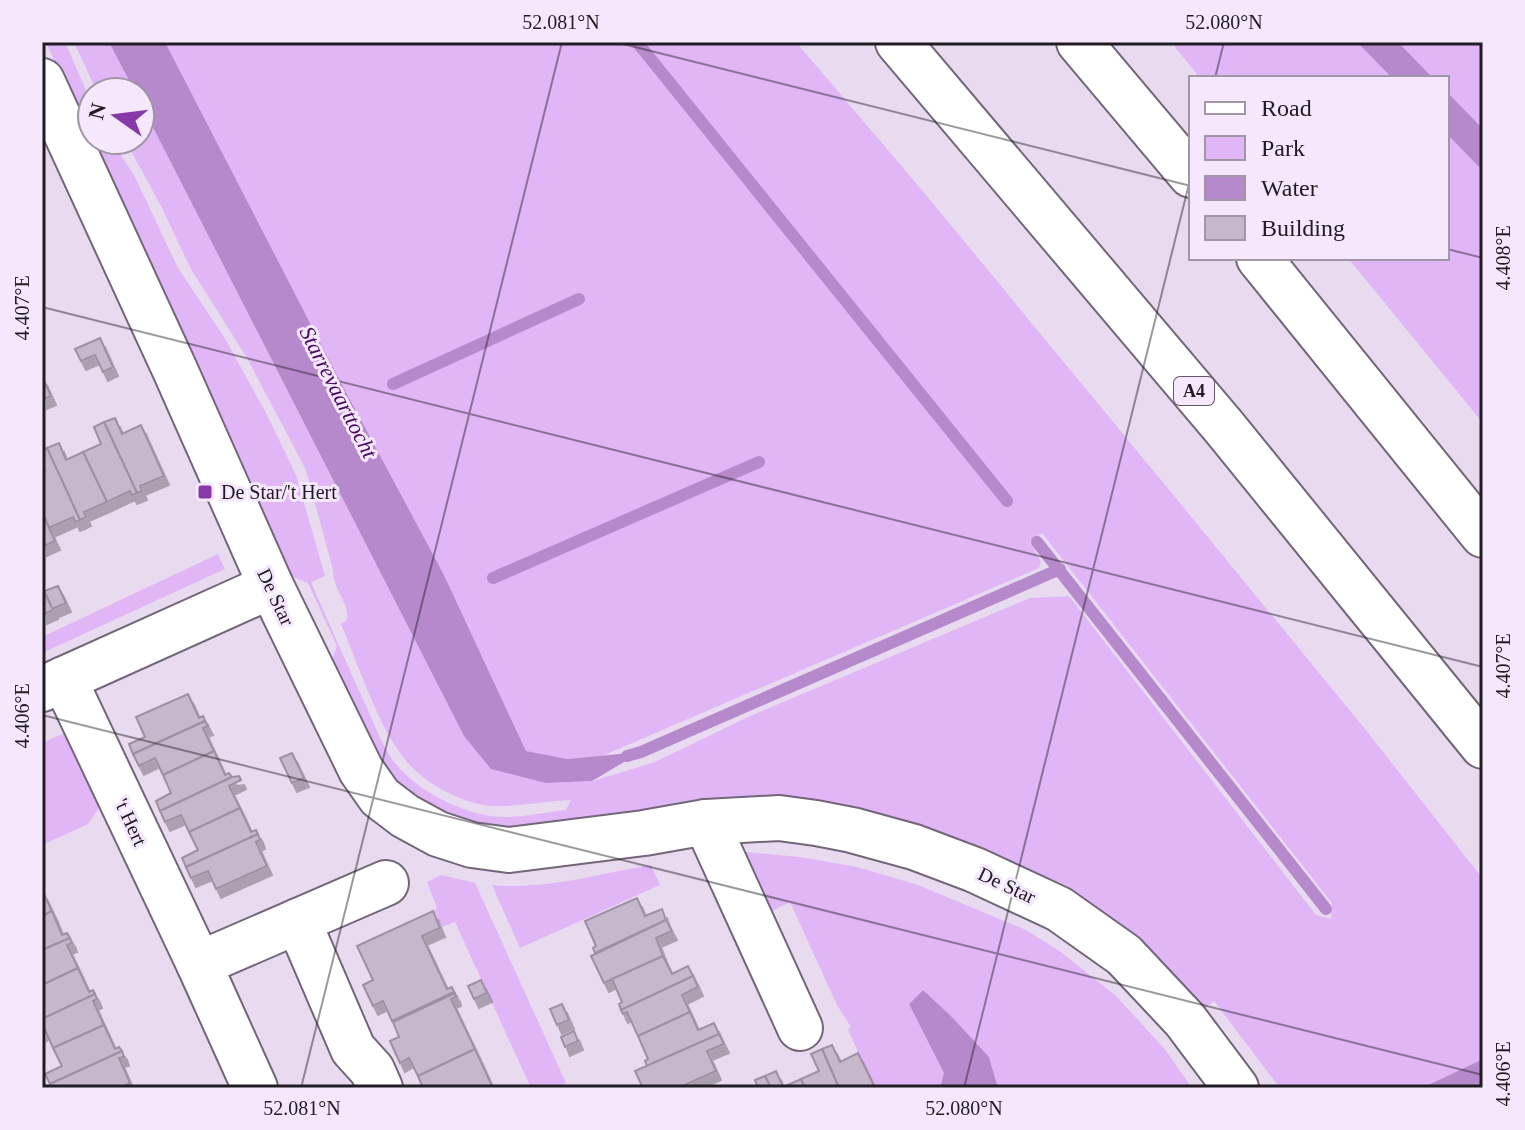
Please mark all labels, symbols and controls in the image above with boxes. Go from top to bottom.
text: 52.081°N [522,11,600,33]
text: 52.080°N [1185,11,1263,33]
north arrow [76,76,156,156]
legend [1189,76,1449,260]
text: Road [1261,95,1312,121]
text: N [83,100,111,122]
text: Park [1261,135,1305,161]
text: Water [1261,175,1318,201]
text: Building [1261,215,1345,241]
text: 4.408°E [1492,225,1514,291]
text: 4.407°E [11,275,33,341]
water label: Starrevaarttocht [295,322,383,463]
road number: A4 [1174,377,1214,405]
place label: De Star/'t Hert [221,481,337,503]
marker: De Star/'t Hert [196,483,214,501]
street label: De Star [253,565,299,629]
text: 4.407°E [1492,633,1514,699]
text: 4.406°E [11,683,33,749]
street label: 't Hert [111,795,152,850]
street label: De Star [975,862,1039,908]
text: 4.406°E [1492,1041,1514,1107]
text: 52.081°N [263,1097,341,1119]
text: 52.080°N [925,1097,1003,1119]

